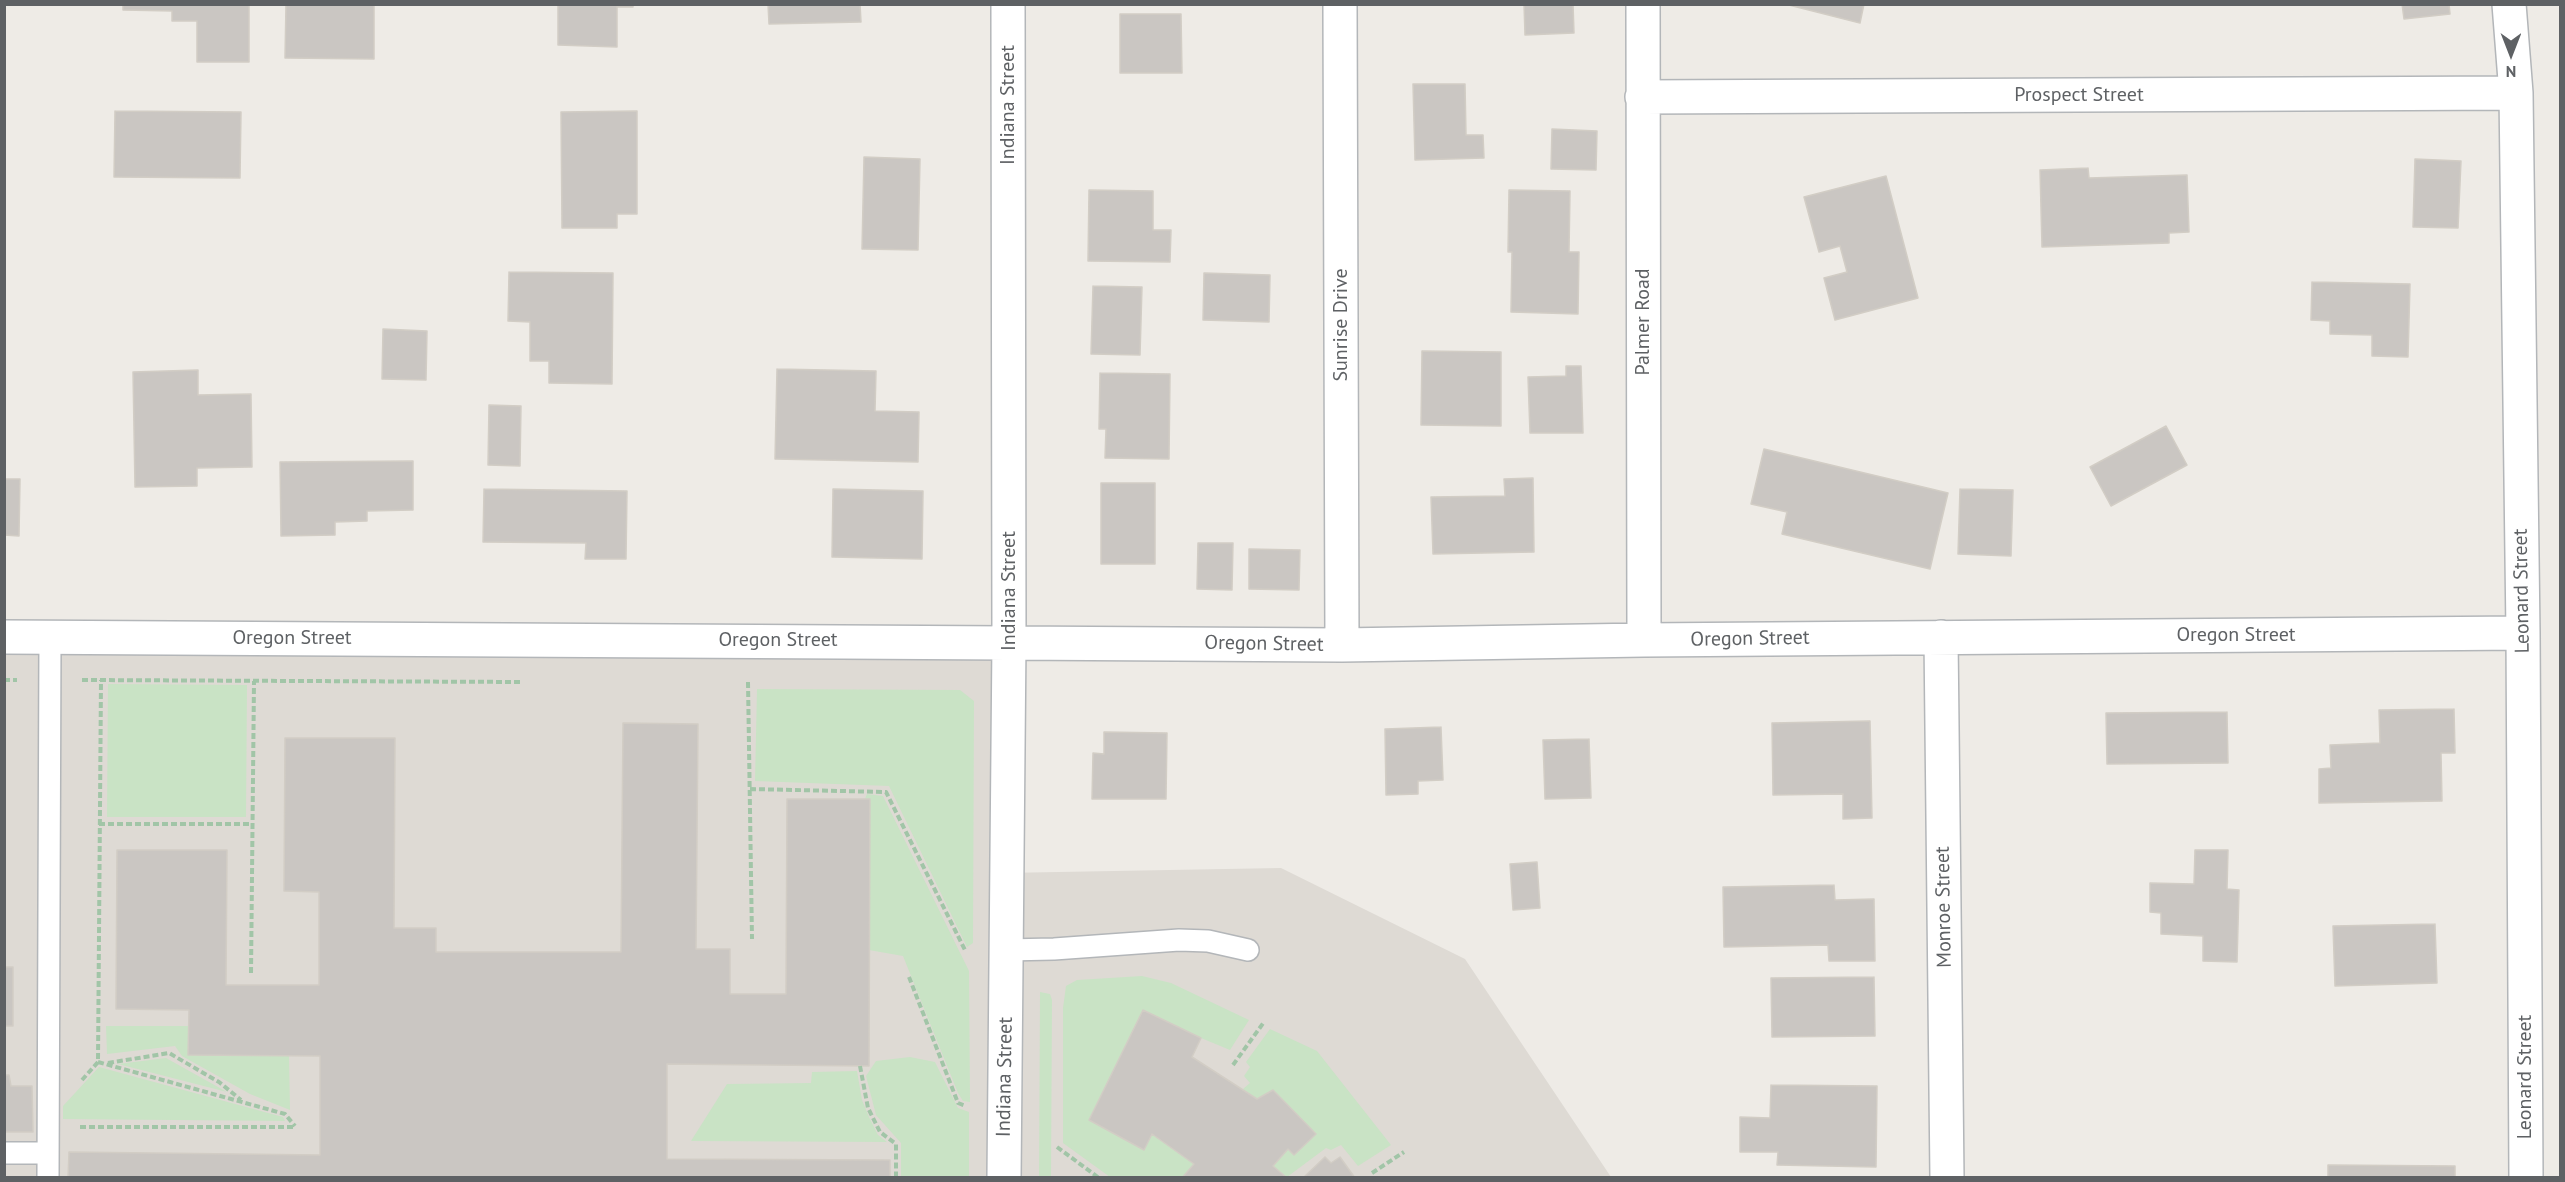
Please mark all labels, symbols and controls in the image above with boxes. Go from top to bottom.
north arrow [2481,24,2541,84]
street label: Indiana Street [996,45,1020,165]
text: N [2506,62,2516,82]
street label: Prospect Street [2014,83,2144,107]
street label: Sunrise Drive [1329,268,1353,382]
street label: Palmer Road [1631,268,1655,376]
street label: Leonard Street [2509,528,2535,654]
street label: Indiana Street [997,531,1021,651]
street label: Oregon Street [2176,623,2296,647]
street label: Oregon Street [232,626,352,650]
street label: Oregon Street [1690,626,1810,652]
street label: Oregon Street [718,628,838,652]
street label: Oregon Street [1204,631,1324,657]
street label: Monroe Street [1931,846,1957,968]
street label: Leonard Street [2513,1015,2537,1139]
street label: Indiana Street [992,1017,1018,1137]

